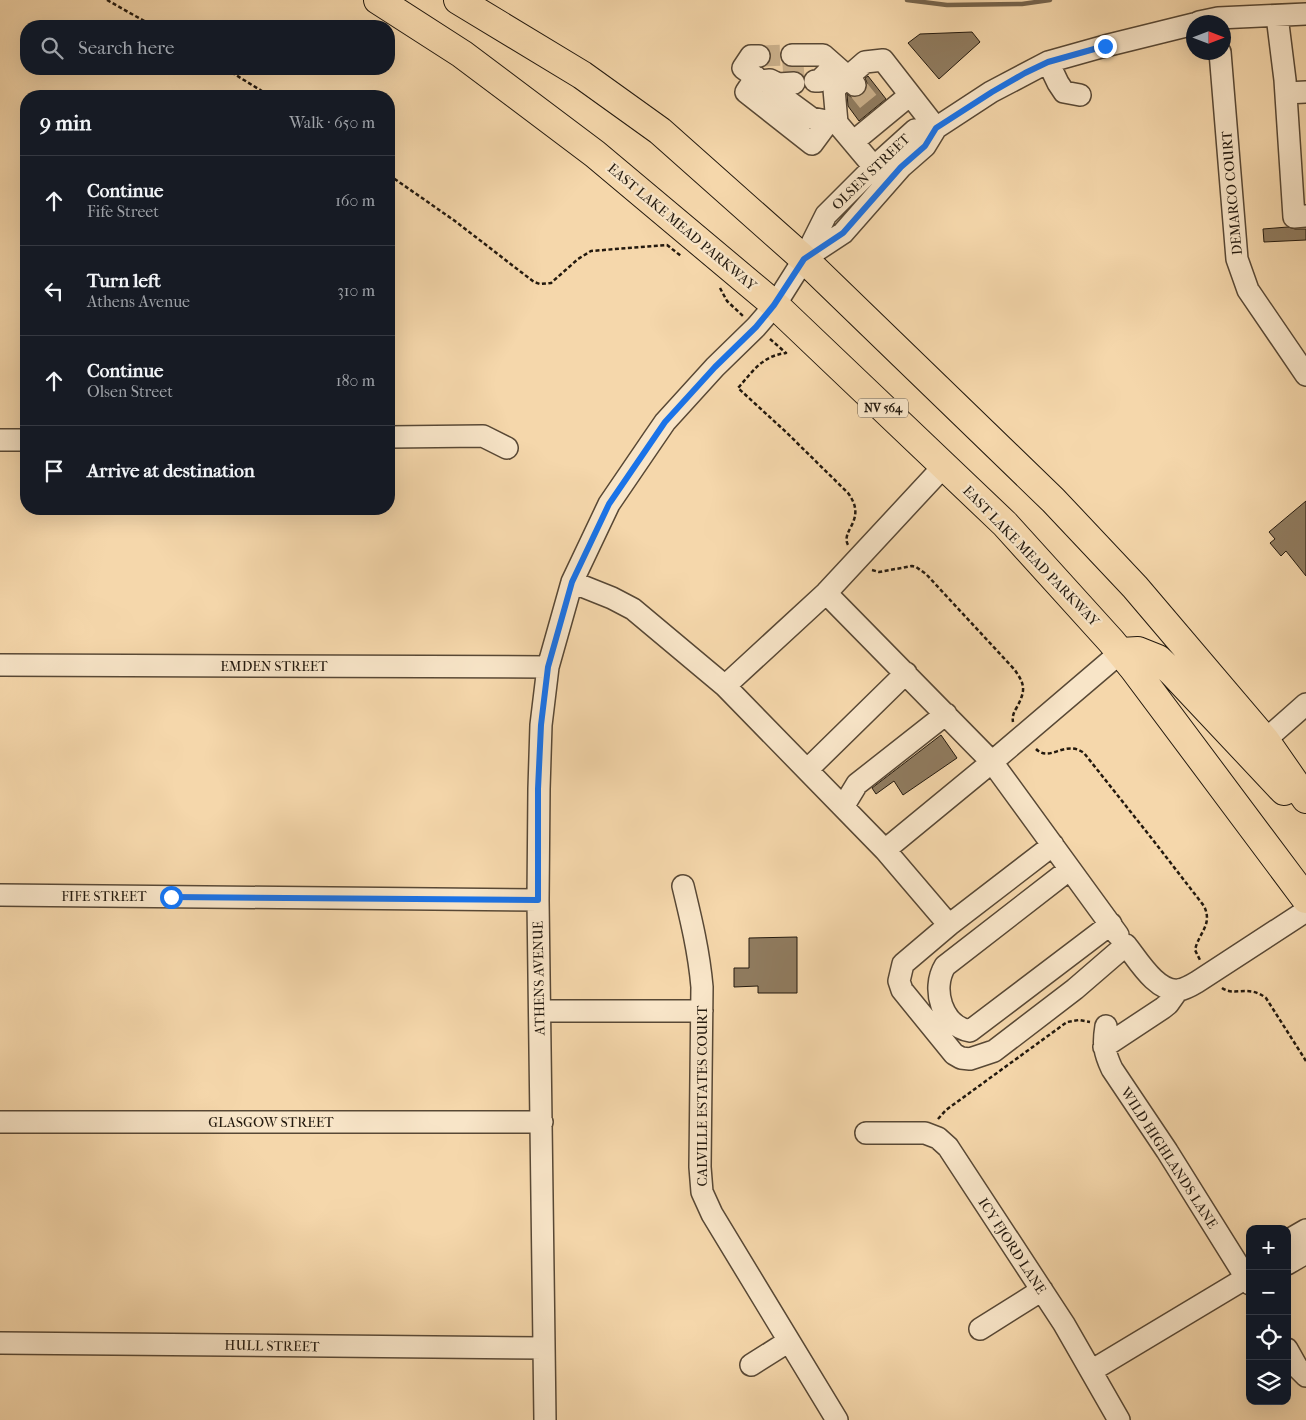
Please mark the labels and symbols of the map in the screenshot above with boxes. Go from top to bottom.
north arrow [1186,15,1231,60]
route end [1094,35,1117,58]
street label: OLSEN STREET [828,130,914,214]
street label: DEMARCO COURT [1218,130,1246,256]
street label: EAST LAKE MEAD PARKWAY [604,160,760,295]
road number: NV 564 [858,398,908,418]
street label: EAST LAKE MEAD PARKWAY [959,482,1103,630]
street label: EMDEN STREET [220,658,328,675]
route start [160,886,183,909]
street label: FIFE STREET [61,888,147,905]
street label: ATHENS AVENUE [529,920,549,1036]
street label: CALVILLE ESTATES COURT [694,1005,711,1187]
street label: WILD HIGHLANDS LANE [1116,1083,1221,1232]
street label: GLASGOW STREET [208,1114,334,1131]
street label: ICY FJORD LANE [974,1195,1050,1298]
street label: HULL STREET [224,1337,320,1355]

